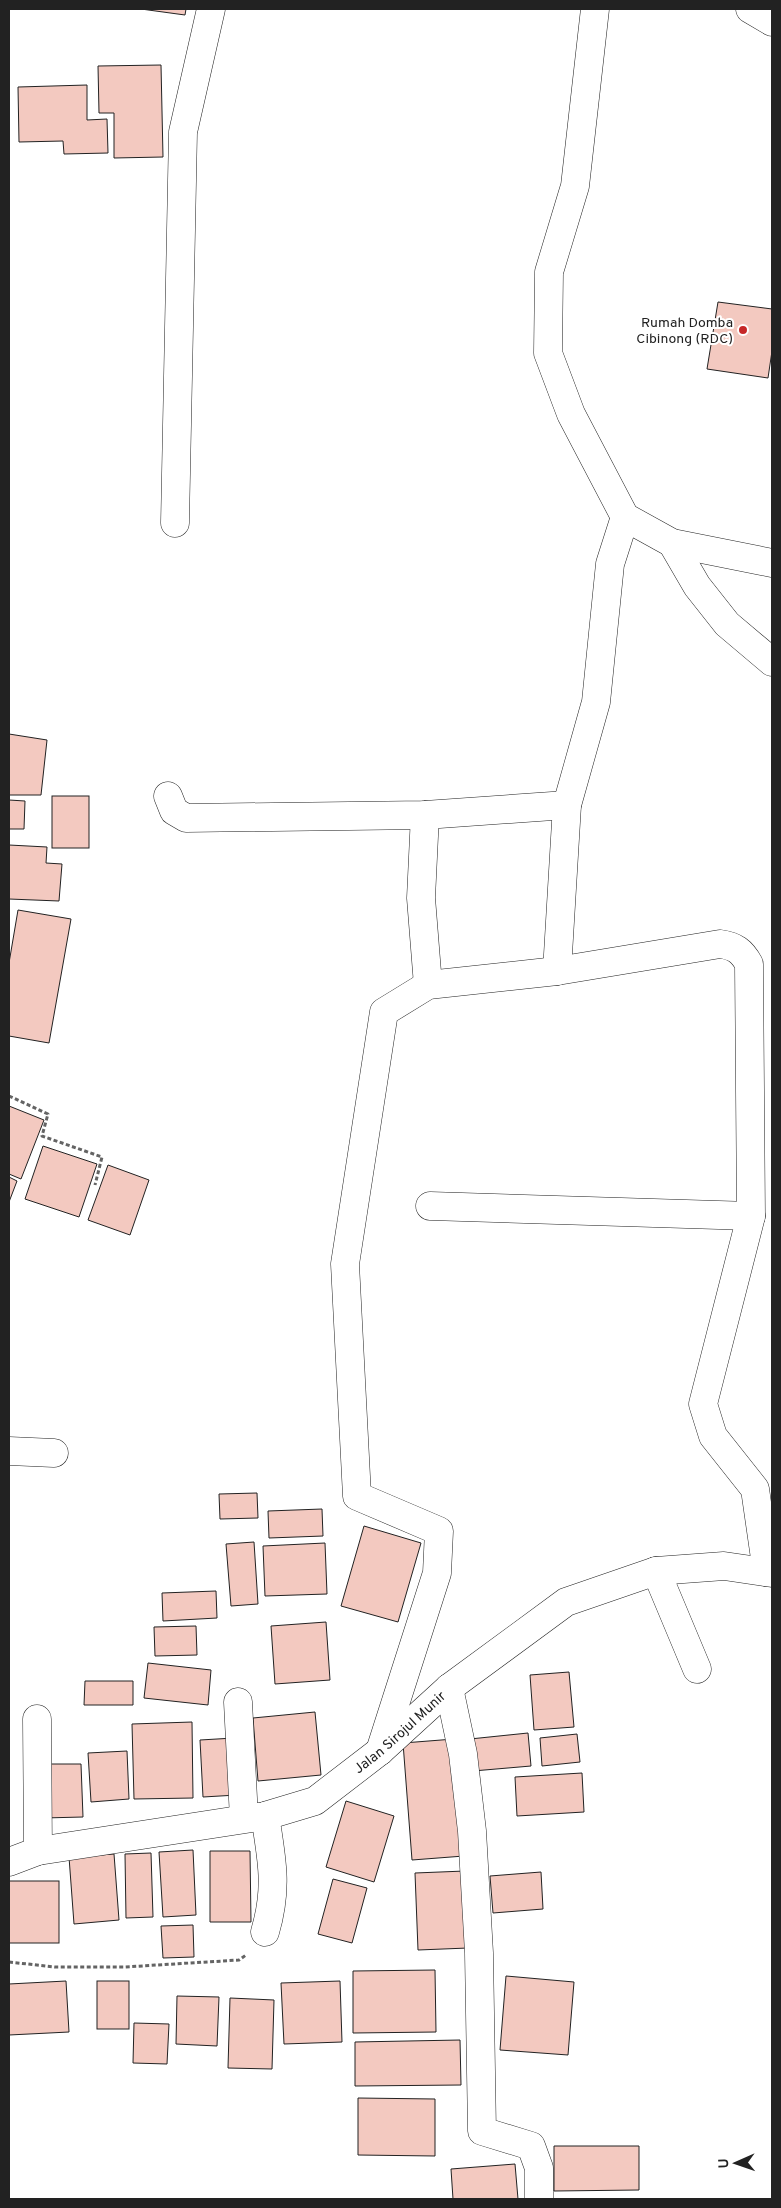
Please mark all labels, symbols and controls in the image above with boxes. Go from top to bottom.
place label: Rumah Domba Cibinong (RDC) [636,315,733,348]
marker: Rumah Domba Cibinong (RDC) [737,324,749,336]
street label: Jalan Sirojul Munir [351,1688,450,1778]
north arrow [711,2138,761,2188]
text: U [716,2158,733,2169]

